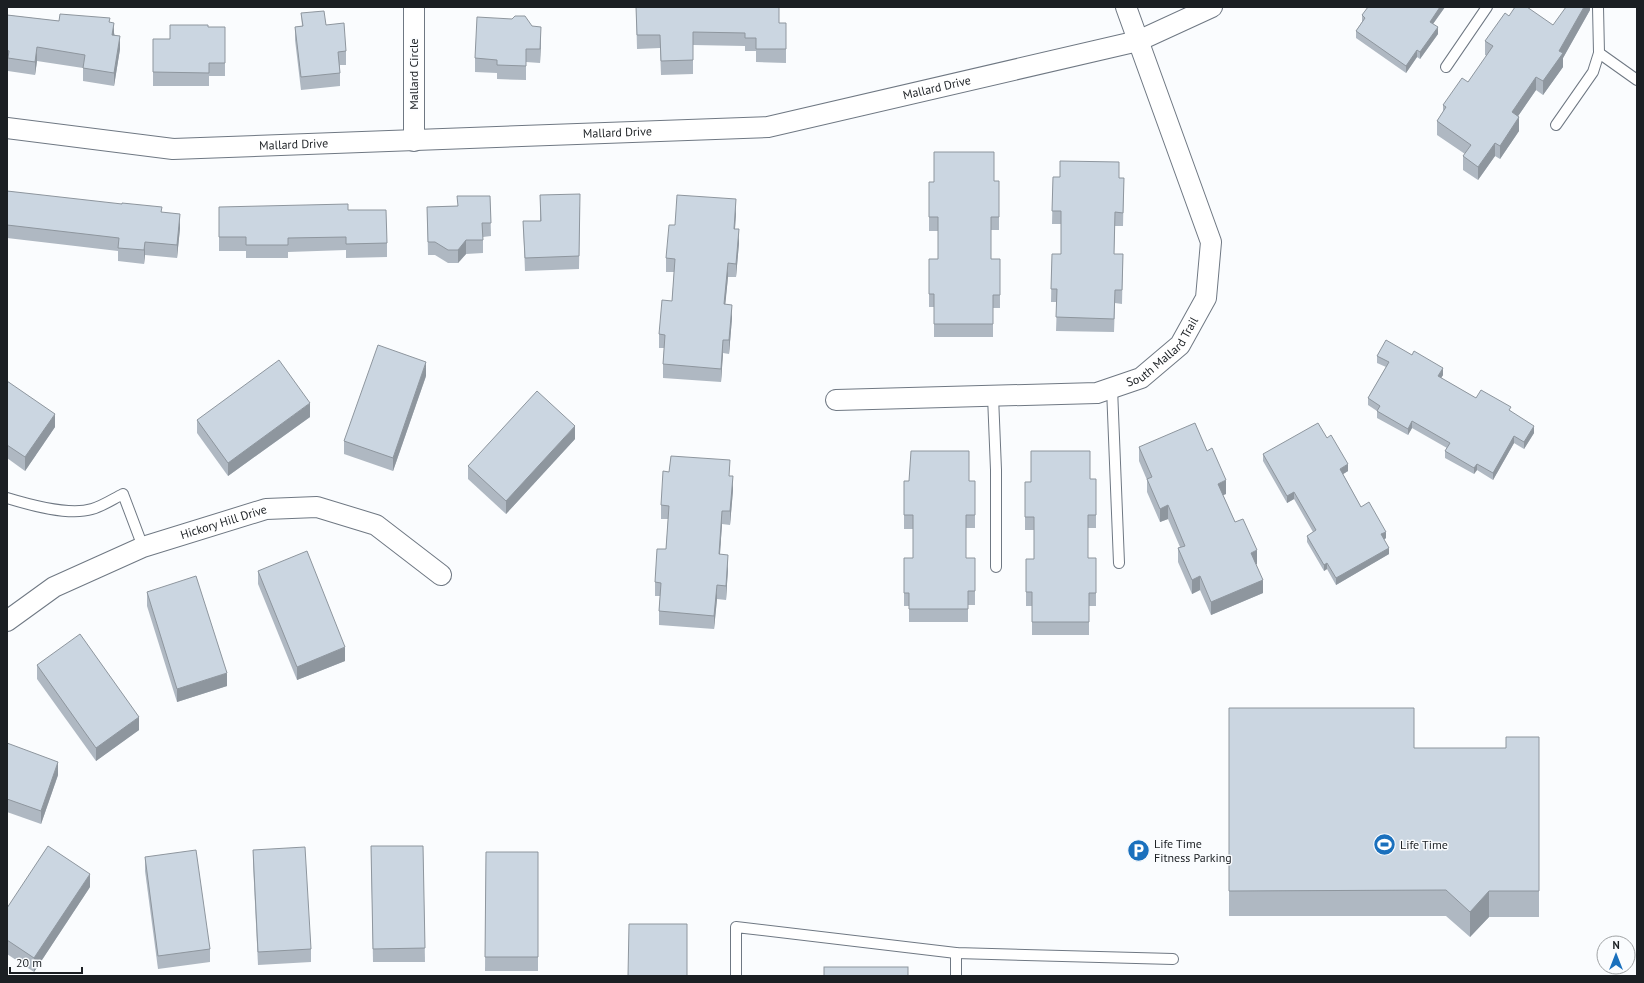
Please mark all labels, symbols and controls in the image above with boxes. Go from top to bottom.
street label: Mallard Circle [406,38,421,110]
street label: Mallard Drive [901,72,972,102]
street label: Mallard Drive [583,123,652,141]
street label: Mallard Drive [259,135,328,153]
street label: South Mallard Trail [1124,314,1201,390]
street label: Hickory Hill Drive [178,501,269,542]
sports icon: Life Time [1371,832,1397,858]
place label: Life Time Fitness Parking [1154,836,1232,865]
place label: Life Time [1400,837,1448,852]
parking icon: Life Time Fitness Parking [1125,838,1151,864]
north arrow [1596,935,1636,975]
text: N [1612,938,1620,952]
scale bar [10,949,82,975]
text: 20 m [16,955,42,970]

